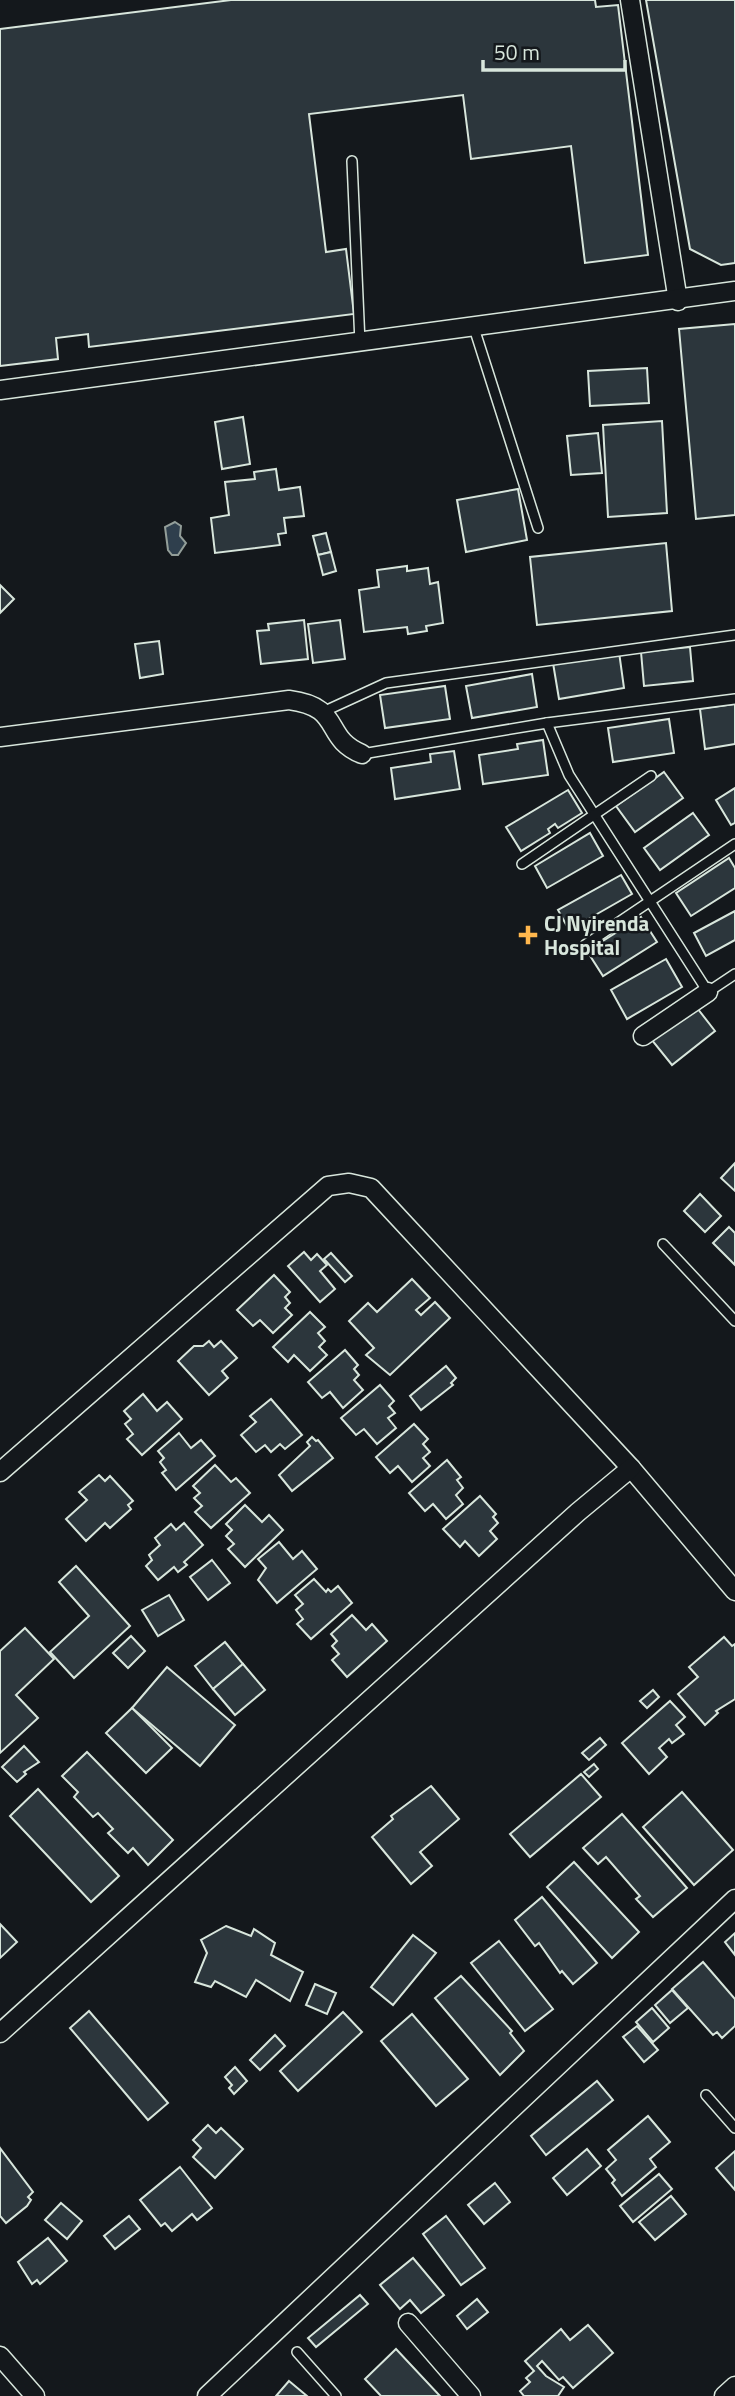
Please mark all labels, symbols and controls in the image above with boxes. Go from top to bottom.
scale bar [483,28,625,72]
text: 50 m [494,36,540,68]
place label: CJ Nyirenda Hospital [544,907,649,963]
marker: CJ Nyirenda Hospital [518,925,538,945]

